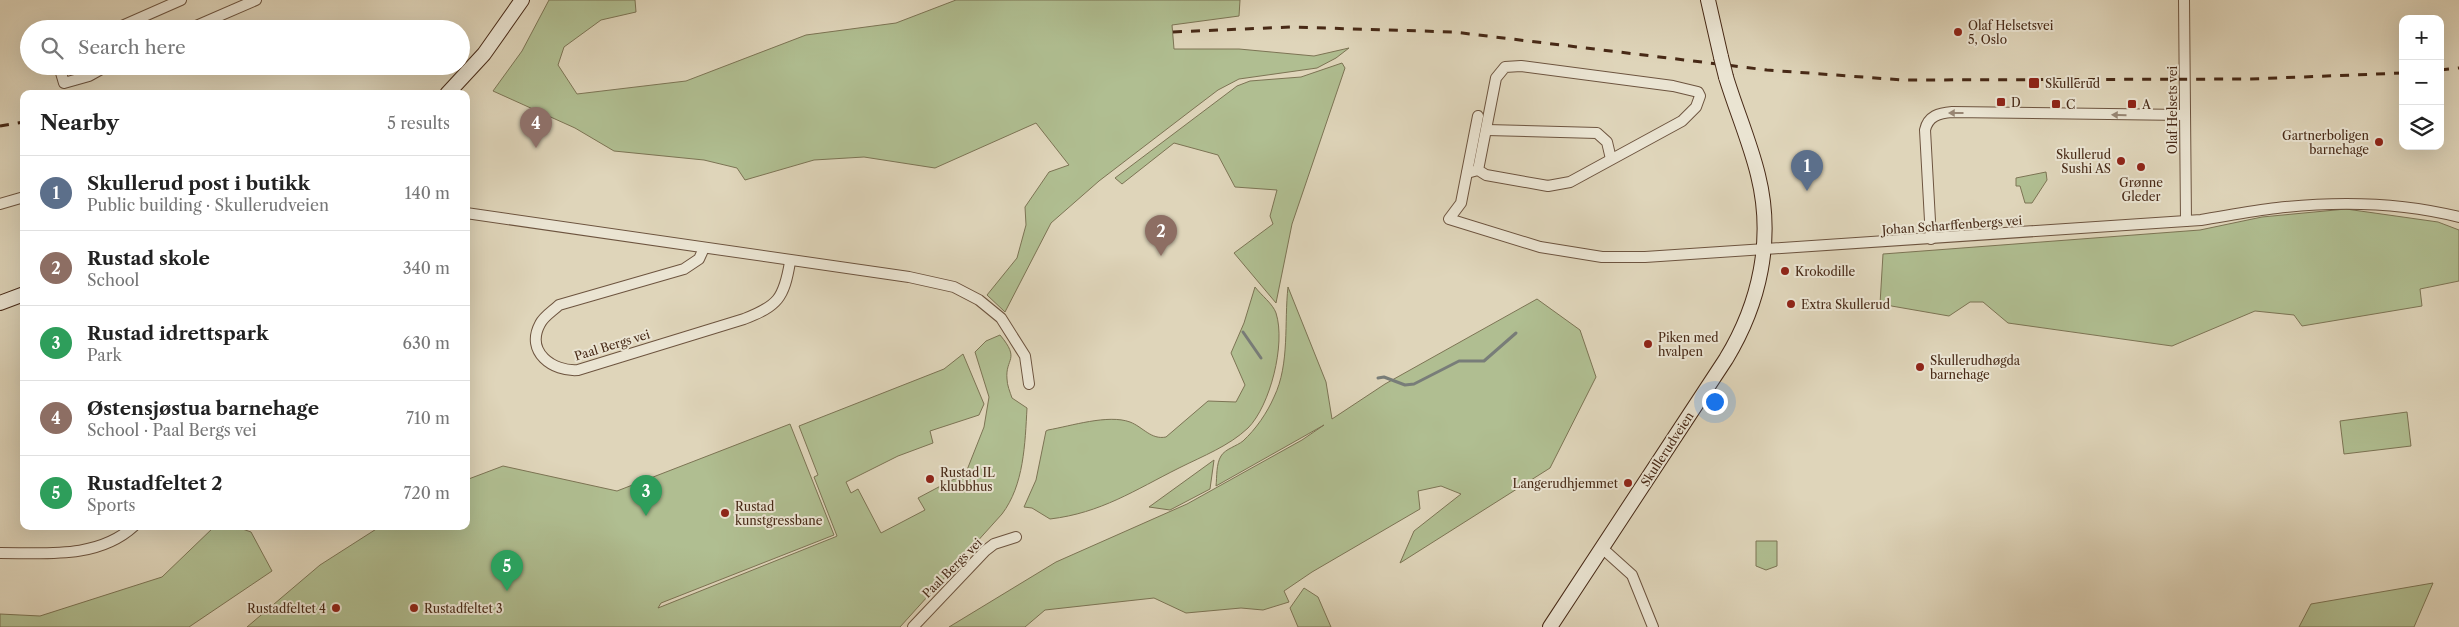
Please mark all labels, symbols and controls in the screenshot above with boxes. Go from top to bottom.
map controls [2399,15,2444,150]
button: + [2399,15,2444,60]
place label: Olaf Helsetsvei 5, Oslo [1968,18,2054,47]
search box [20,20,470,75]
marker: Olaf Helsetsvei 5, Oslo [1952,26,1964,38]
icon: search [38,34,66,62]
text: Search here [78,36,186,59]
button: − [2399,60,2444,105]
street label: Olaf Helsets vei [2165,66,2180,154]
marker: Skullerud [2027,76,2041,90]
place label: Skullerud [2045,76,2101,91]
place label: D [2011,95,2021,110]
marker: D [1995,96,2007,108]
place label: C [2066,97,2075,112]
place label: A [2141,97,2152,112]
marker: C [2050,98,2062,110]
marker: A [2126,98,2138,110]
button: layers [2399,105,2444,150]
pin: 4 [520,107,552,148]
one-way arrow [1948,109,1964,117]
text: Nearby [40,110,119,135]
one-way arrow [2110,111,2126,119]
text: 5 results [387,113,450,133]
place label: Gartnerboligen barnehage [2282,128,2369,157]
marker: Gartnerboligen barnehage [2373,136,2385,148]
place label: Skullerud Sushi AS [2056,147,2112,176]
pin: 1 [1791,150,1823,191]
marker: Skullerud Sushi AS [2115,155,2127,167]
marker: Grønne Gleder [2135,161,2147,173]
text: Skullerud post i butikk [87,172,310,195]
place label: Grønne Gleder [2119,175,2163,204]
text: 1 [52,183,60,203]
text: 140 m [405,183,450,203]
text: Public building · Skullerudveien [87,195,329,215]
street label: Johan Scharffenbergs vei [1879,213,2023,238]
pin: 2 [1145,215,1177,256]
text: Rustad skole [87,247,210,270]
text: 2 [51,258,61,278]
text: 340 m [403,258,450,278]
place label: Krokodille [1795,264,1856,279]
marker: Krokodille [1779,265,1791,277]
text: School [87,270,139,290]
place label: Extra Skullerud [1801,297,1891,312]
marker: Extra Skullerud [1785,298,1797,310]
text: Rustad idrettspark [87,322,268,345]
street label: Paal Bergs vei [572,326,652,364]
place label: Piken med hvalpen [1658,330,1719,359]
text: 3 [51,333,61,353]
text: 630 m [403,333,450,353]
marker: Piken med hvalpen [1642,338,1654,350]
text: Park [87,345,122,365]
place label: Skullerudhøgda barnehage [1930,353,2021,382]
marker: Skullerudhøgda barnehage [1914,361,1926,373]
your location [1702,389,1728,415]
text: Østensjøstua barnehage [87,397,319,420]
text: 4 [51,408,61,428]
text: 710 m [406,408,450,428]
street label: Skullerudveien [1637,409,1697,489]
text: School · Paal Bergs vei [87,420,257,440]
place label: Rustad IL klubbhus [940,465,995,494]
text: Rustadfeltet 2 [87,472,223,495]
marker: Rustad IL klubbhus [924,473,936,485]
pin: 3 [630,475,662,516]
place label: Langerudhjemmet [1513,476,1619,491]
marker: Langerudhjemmet [1622,477,1634,489]
text: 5 [52,483,60,503]
text: 720 m [404,483,450,503]
text: Sports [87,495,136,515]
place label: Rustad kunstgressbane [735,499,823,528]
marker: Rustad kunstgressbane [719,507,731,519]
street label: Paal Bergs vei [919,535,985,601]
pin: 5 [491,550,523,591]
place label: Rustadfeltet 4 [247,601,326,616]
place label: Rustadfeltet 3 [424,601,503,616]
marker: Rustadfeltet 4 [330,602,342,614]
marker: Rustadfeltet 3 [408,602,420,614]

